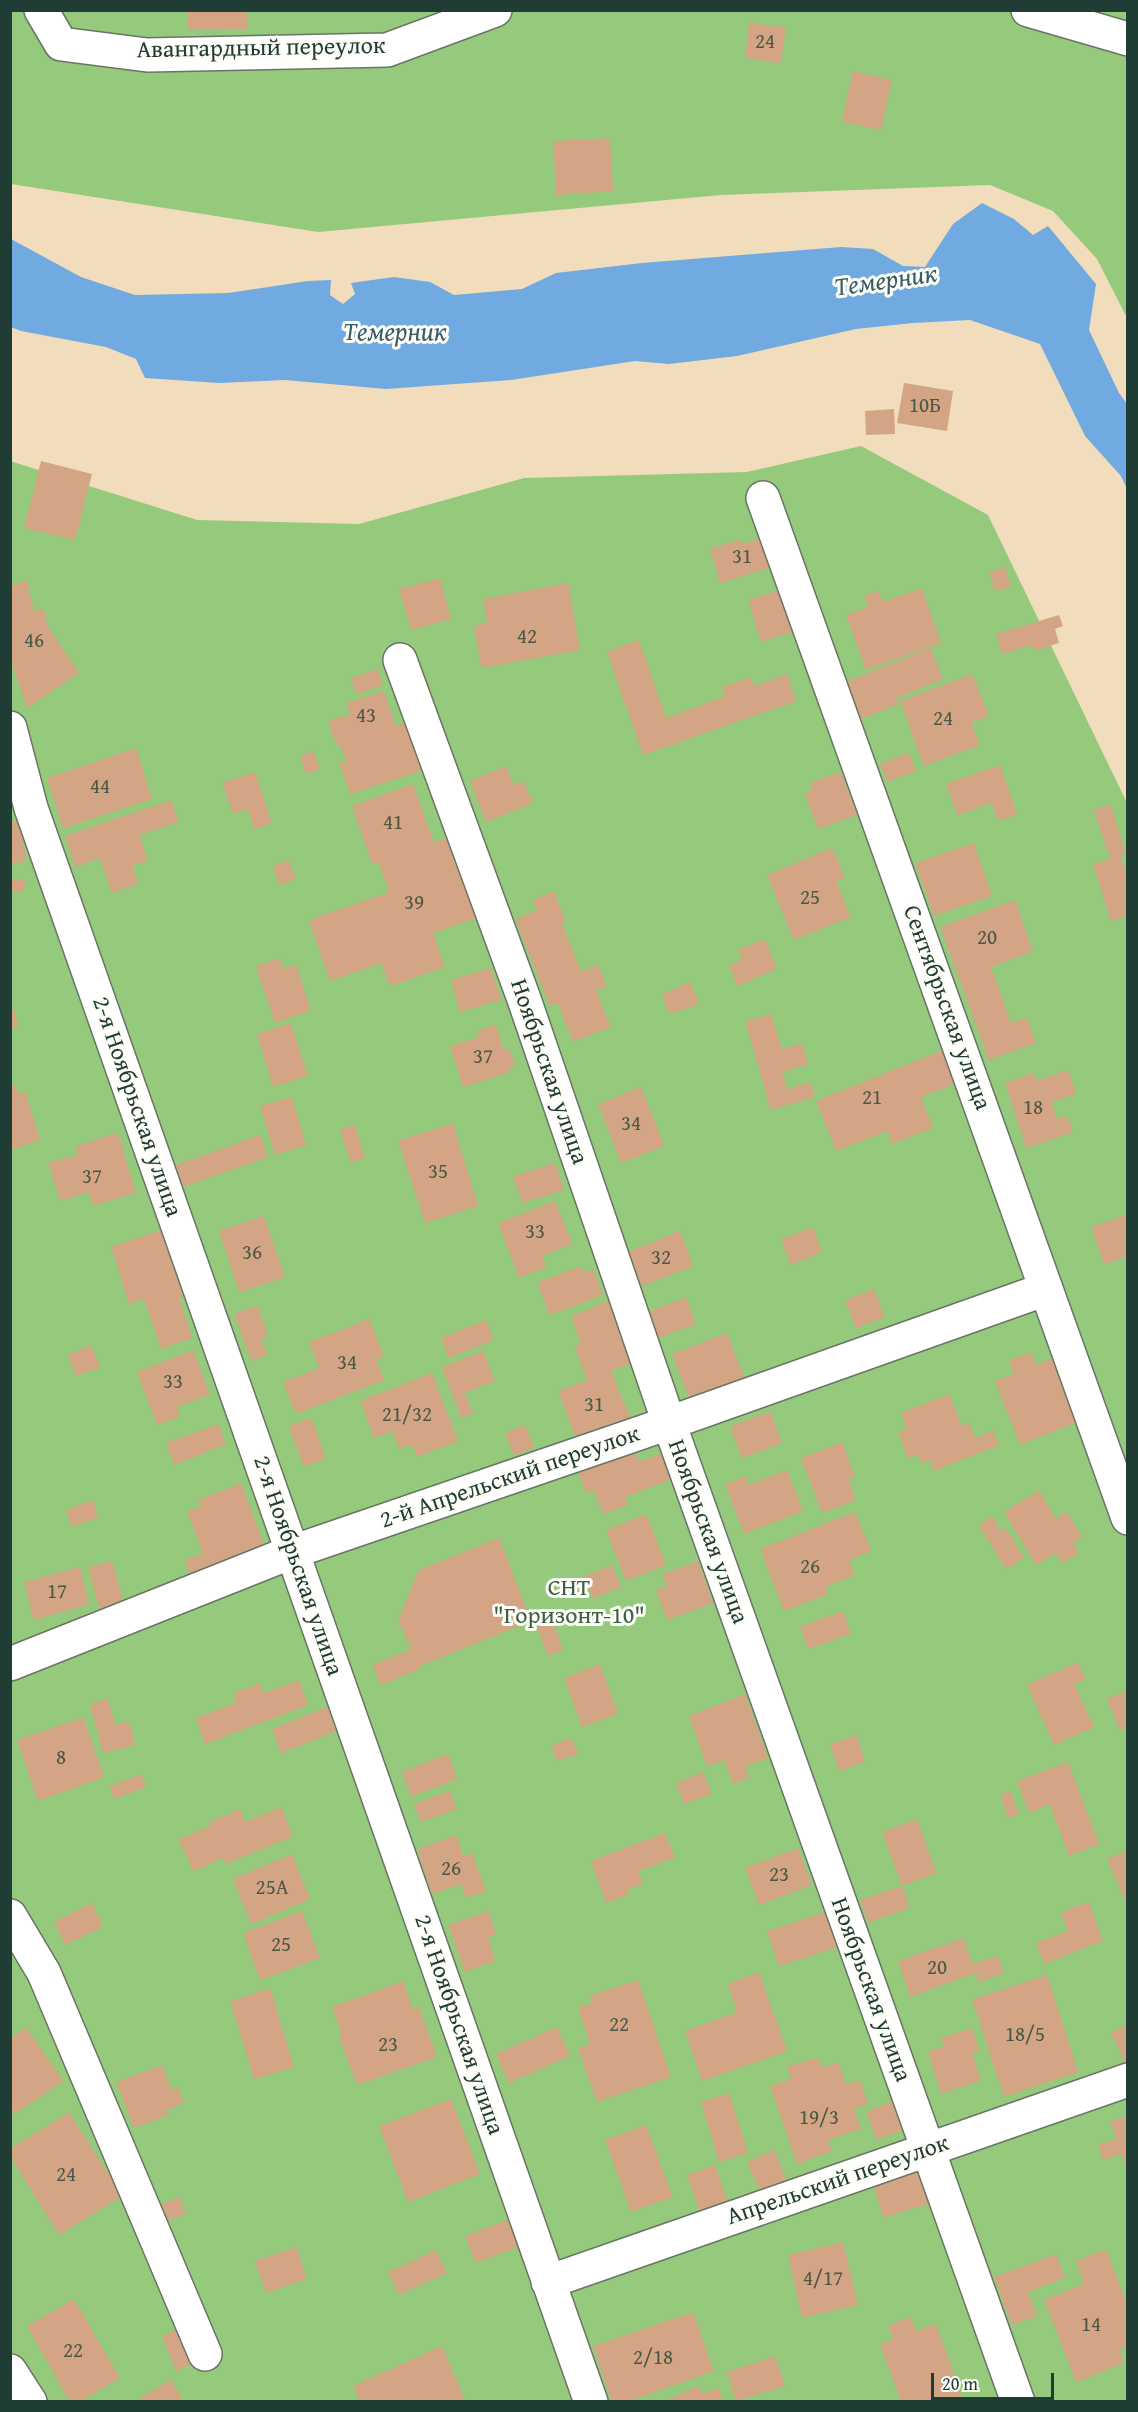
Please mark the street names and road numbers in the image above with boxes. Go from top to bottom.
street label: Авангардный переулок [136,32,386,66]
street label: Сентябрьская улица [896,902,996,1114]
street label: Ноябрьская улица [503,976,593,1168]
street label: 2-я Ноябрьская улица [85,993,187,1221]
street label: 2-й Апрельский переулок [376,1420,644,1536]
street label: Ноябрьская улица [660,1436,754,1628]
street label: 2-я Ноябрьская улица [246,1452,348,1680]
street label: Ноябрьская улица [823,1894,917,2086]
street label: 2-я Ноябрьская улица [407,1911,509,2139]
street label: Апрельский переулок [723,2129,953,2233]

